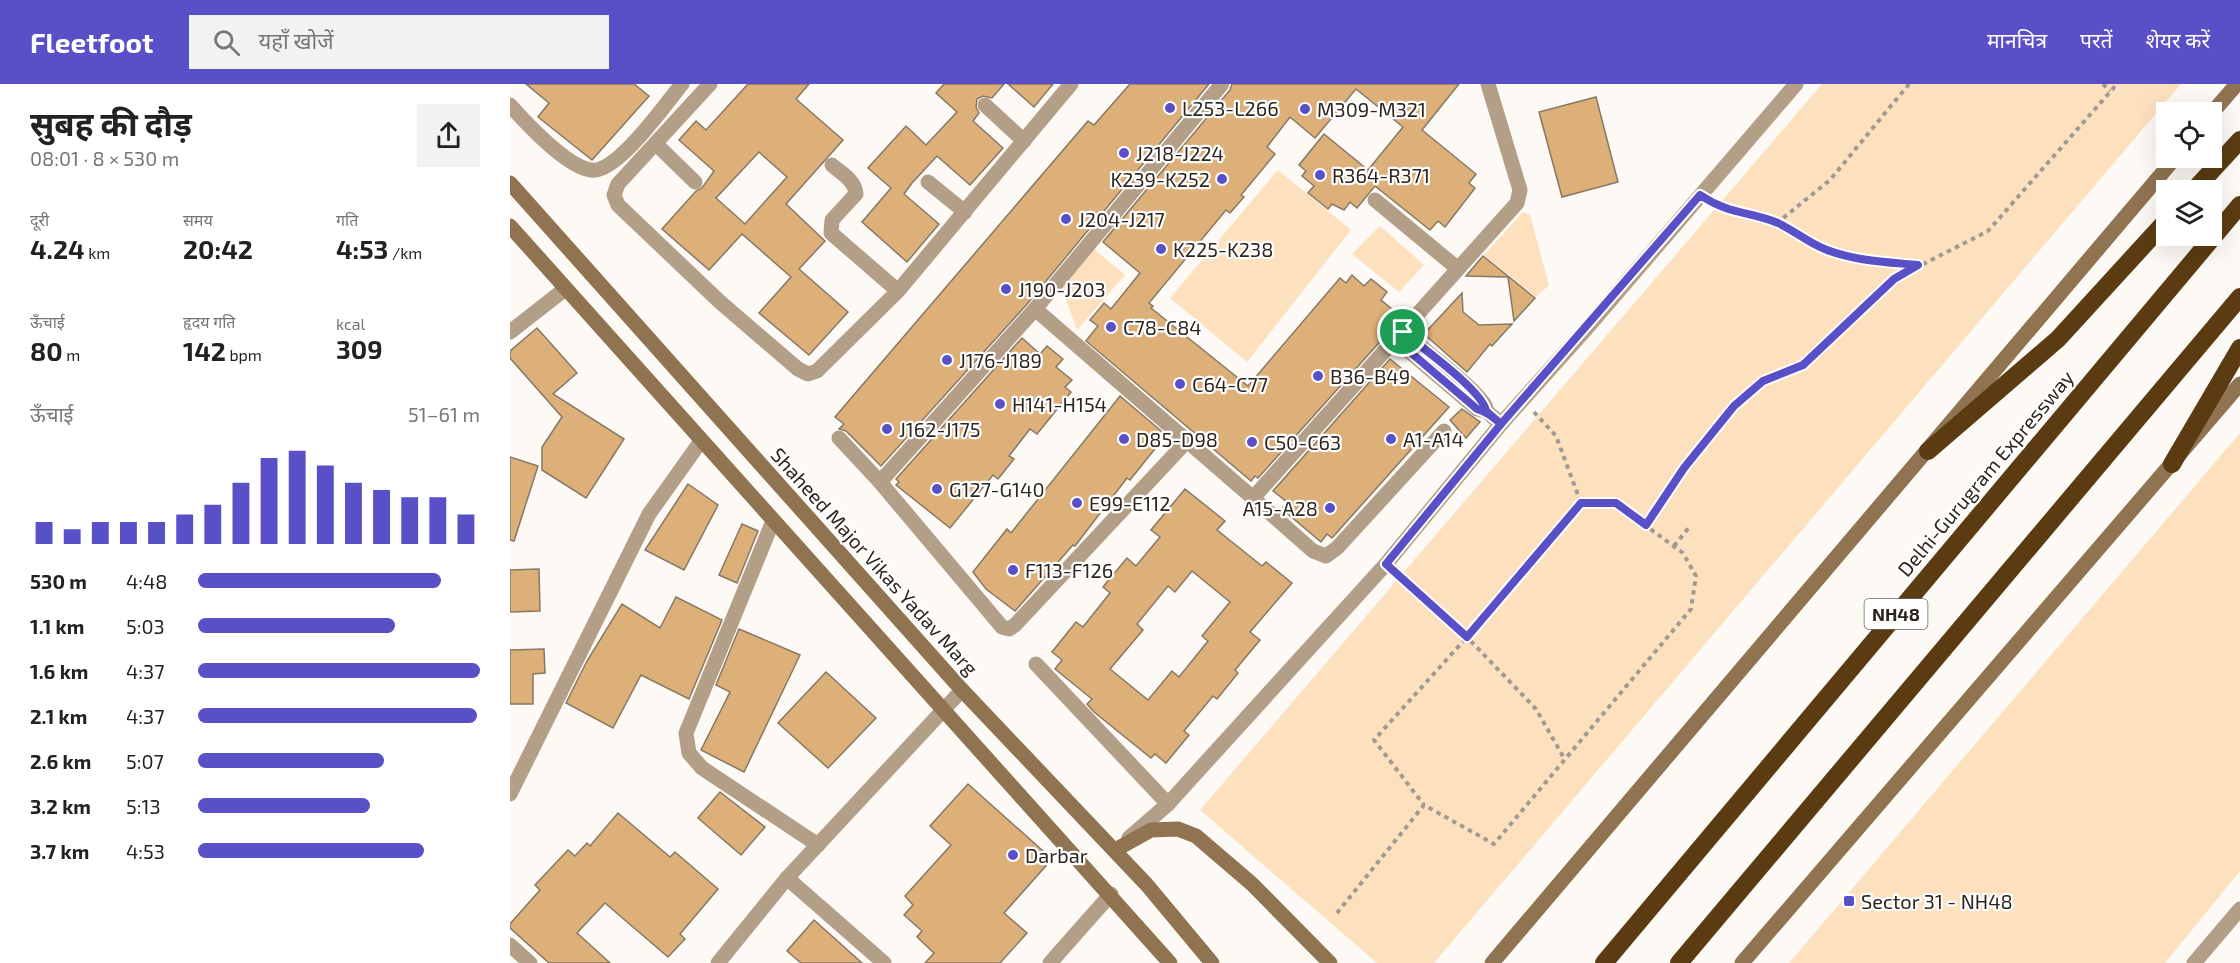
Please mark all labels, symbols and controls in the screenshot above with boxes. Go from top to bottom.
search box [189,15,609,69]
text: Fleetfoot [30,25,153,59]
icon: search [210,26,243,59]
text: यहाँ खोजें [258,27,334,53]
text: मानचित्र [1987,27,2047,52]
text: परतें [2080,27,2113,52]
text: शेयर करें [2146,27,2210,52]
place label: L253-L266 [1182,96,1279,120]
place label: M309-M321 [1317,97,1426,121]
marker: L253-L266 [1163,101,1177,115]
marker: M309-M321 [1298,102,1312,116]
map controls [2156,102,2222,246]
button: locate [2156,102,2222,168]
text: सुबह की दौड़ [30,103,192,143]
button: share [417,104,480,167]
place label: J218-J224 [1136,141,1224,165]
text: 08:01 · 8 × 530 m [30,146,179,170]
marker: J218-J224 [1117,146,1131,160]
place label: R364-R371 [1332,163,1430,187]
place label: K239-K252 [1110,167,1210,191]
marker: R364-R371 [1313,168,1327,182]
marker: K239-K252 [1215,172,1229,186]
button: layers [2156,180,2222,246]
place label: J204-J217 [1078,207,1165,231]
text: दूरी [30,210,49,229]
text: समय [183,210,213,229]
text: गति [336,210,358,229]
marker: J204-J217 [1059,212,1073,226]
text: 4.24 [30,233,85,264]
text: 20:42 [183,233,253,264]
text: 4:53 [336,233,388,264]
place label: K225-K238 [1173,237,1273,261]
marker: K225-K238 [1154,242,1168,256]
text: km [85,243,110,262]
text: /km [388,243,422,262]
place label: J190-J203 [1018,277,1106,301]
marker: J190-J203 [999,282,1013,296]
pin [1377,306,1428,357]
text: ऊँचाई [30,312,65,331]
text: हृदय गति [183,312,235,331]
text: kcal [336,314,365,333]
place label: C78-C84 [1123,315,1202,339]
icon: arrive [1386,315,1419,348]
marker: C78-C84 [1104,320,1118,334]
text: 309 [336,333,383,364]
text: 80 [30,335,63,366]
text: 142 [183,335,226,366]
text: m [63,345,80,364]
text: bpm [226,345,262,364]
place label: J176-J189 [959,348,1042,372]
marker: J176-J189 [940,353,954,367]
place label: B36-B49 [1330,364,1410,388]
street label: Delhi-Gurugram Expressway [1892,365,2078,581]
marker: B36-B49 [1311,369,1325,383]
place label: C64-C77 [1192,372,1268,396]
marker: C64-C77 [1173,377,1187,391]
place label: H141-H154 [1012,392,1107,416]
marker: H141-H154 [993,397,1007,411]
text: ऊँचाई [30,402,73,426]
text: 51–61 m [408,402,480,426]
place label: J162-J175 [899,417,980,441]
marker: J162-J175 [880,422,894,436]
place label: D85-D98 [1136,427,1218,451]
place label: A1-A14 [1403,427,1464,451]
place label: C50-C63 [1264,430,1341,454]
marker: D85-D98 [1117,432,1131,446]
marker: A1-A14 [1384,432,1398,446]
marker: C50-C63 [1245,435,1259,449]
street label: Shaheed Major Vikas Yadav Marg [767,442,983,680]
place label: G127-G140 [949,477,1044,501]
marker: G127-G140 [930,482,944,496]
place label: E99-E112 [1089,491,1170,515]
marker: E99-E112 [1070,496,1084,510]
place label: A15-A28 [1243,496,1318,520]
marker: A15-A28 [1323,501,1337,515]
place label: F113-F126 [1025,558,1113,582]
marker: F113-F126 [1006,563,1020,577]
text: 530 m [30,569,87,593]
text: 4:48 [126,569,167,593]
road number: NH48 [1864,599,1928,629]
text: 1.1 km [30,614,84,638]
text: 5:03 [126,614,165,638]
text: 1.6 km [30,659,88,683]
text: 4:37 [126,659,164,683]
text: 2.1 km [30,704,87,728]
text: 4:37 [126,704,164,728]
text: 2.6 km [30,749,91,773]
text: 5:07 [126,749,164,773]
text: 3.2 km [30,794,91,818]
text: 5:13 [126,794,161,818]
text: 3.7 km [30,839,89,863]
text: 4:53 [126,839,165,863]
place label: Darbar [1025,843,1088,867]
marker: Darbar [1006,848,1020,862]
place label: Sector 31 - NH48 [1861,889,2013,913]
marker: Sector 31 - NH48 [1842,894,1856,908]

